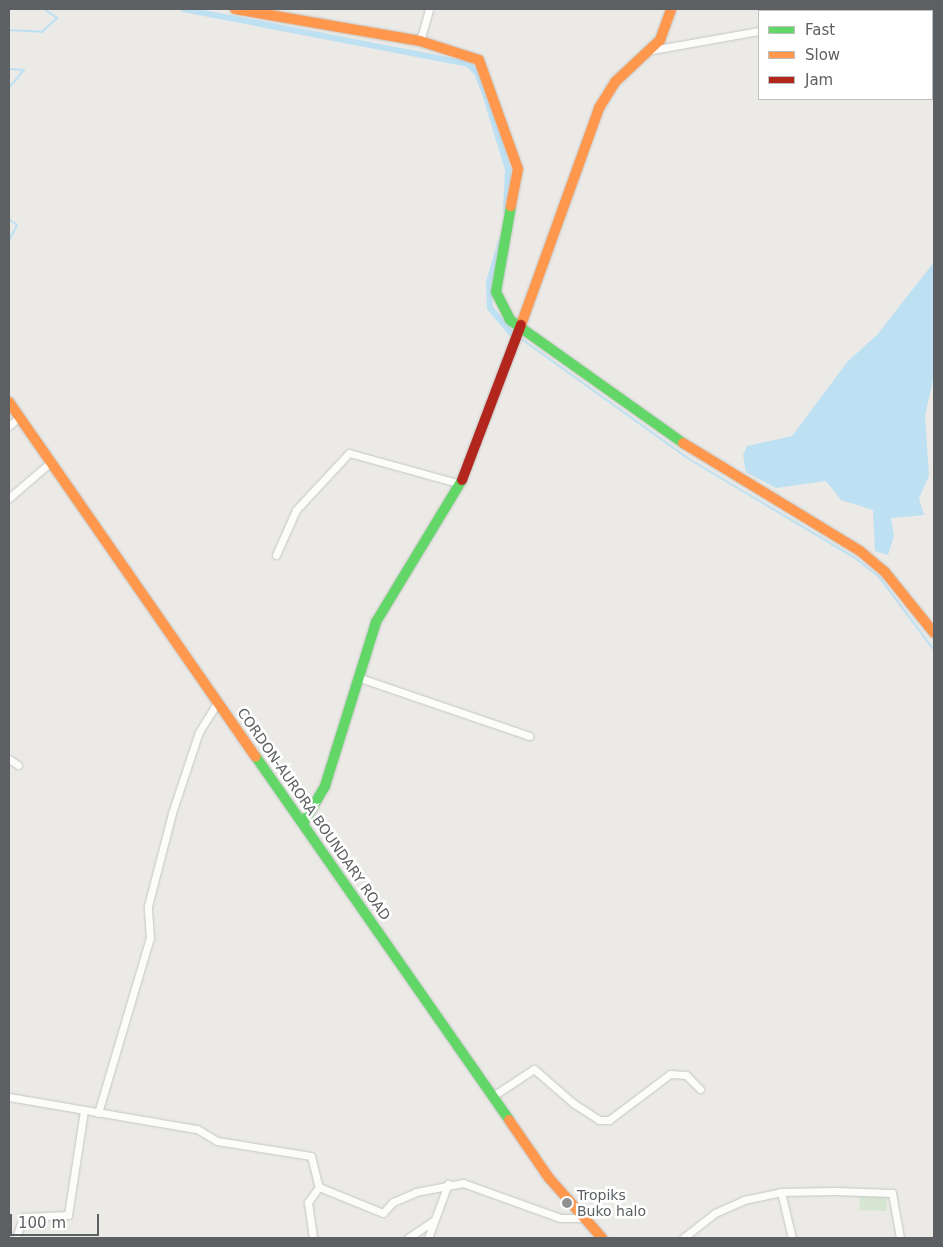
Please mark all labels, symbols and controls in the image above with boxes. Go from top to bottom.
legend [758,10,933,100]
text: Fast [805,21,835,39]
text: Slow [805,46,840,64]
text: Jam [805,71,833,89]
street label: CORDON-AURORA BOUNDARY ROAD [234,705,394,923]
place label: Tropiks Buko halo [577,1187,646,1220]
marker: Tropiks Buko halo [561,1197,573,1209]
scale bar [12,1204,101,1236]
text: 100 m [18,1214,66,1232]

